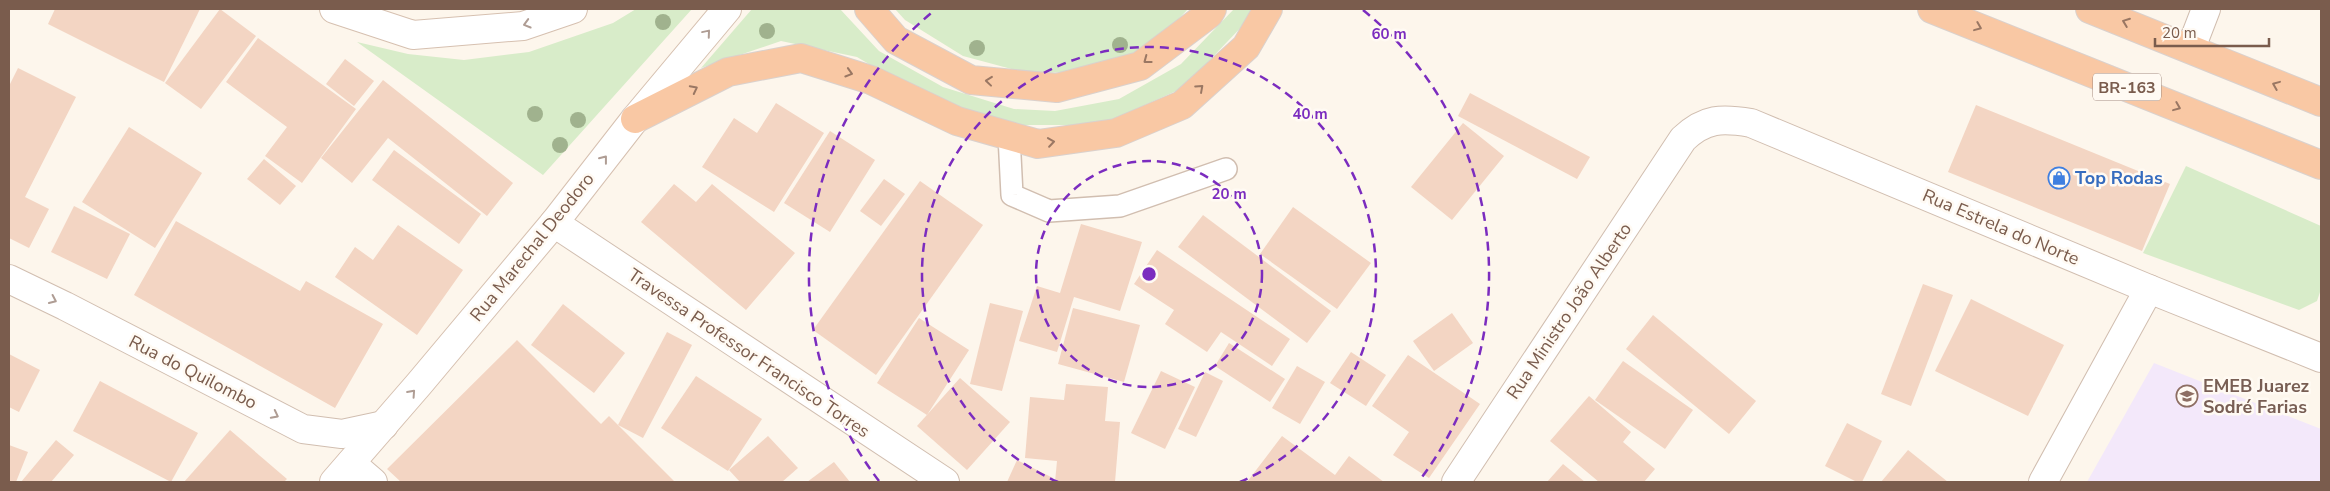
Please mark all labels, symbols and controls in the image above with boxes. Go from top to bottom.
scale bar [2155,15,2269,47]
one-way arrow [2122,18,2130,28]
one-way arrow [524,19,532,29]
one-way arrow [1973,21,1982,31]
text: 20 m [2162,23,2197,43]
text: 60 m [1371,24,1407,44]
one-way arrow [701,30,710,39]
one-way arrow [1144,55,1153,63]
one-way arrow [845,68,853,78]
road number: BR-163 [2093,74,2161,100]
one-way arrow [985,76,993,87]
one-way arrow [2272,80,2281,91]
one-way arrow [689,85,698,95]
one-way arrow [1195,85,1204,94]
one-way arrow [2172,101,2181,112]
text: 40 m [1292,104,1328,124]
one-way arrow [1046,138,1055,148]
one-way arrow [598,156,606,165]
shop icon: Top Rodas [2047,166,2071,190]
place label: Top Rodas [2075,166,2163,190]
street label: Rua Marechal Deodoro [464,168,600,326]
street label: Rua Estrela do Norte [1919,183,2083,271]
text: 20 m [1211,184,1247,204]
street label: Rua Ministro João Alberto [1501,218,1637,404]
street label: Travessa Professor Francisco Torres [623,263,875,443]
centre of rings [1140,265,1158,283]
one-way arrow [48,294,57,304]
street label: Rua do Quilombo [125,329,261,415]
place label: EMEB Juarez Sodré Farias [2203,374,2310,419]
school or university icon: EMEB Juarez Sodré Farias [2175,384,2199,408]
one-way arrow [406,389,415,398]
one-way arrow [270,409,279,419]

